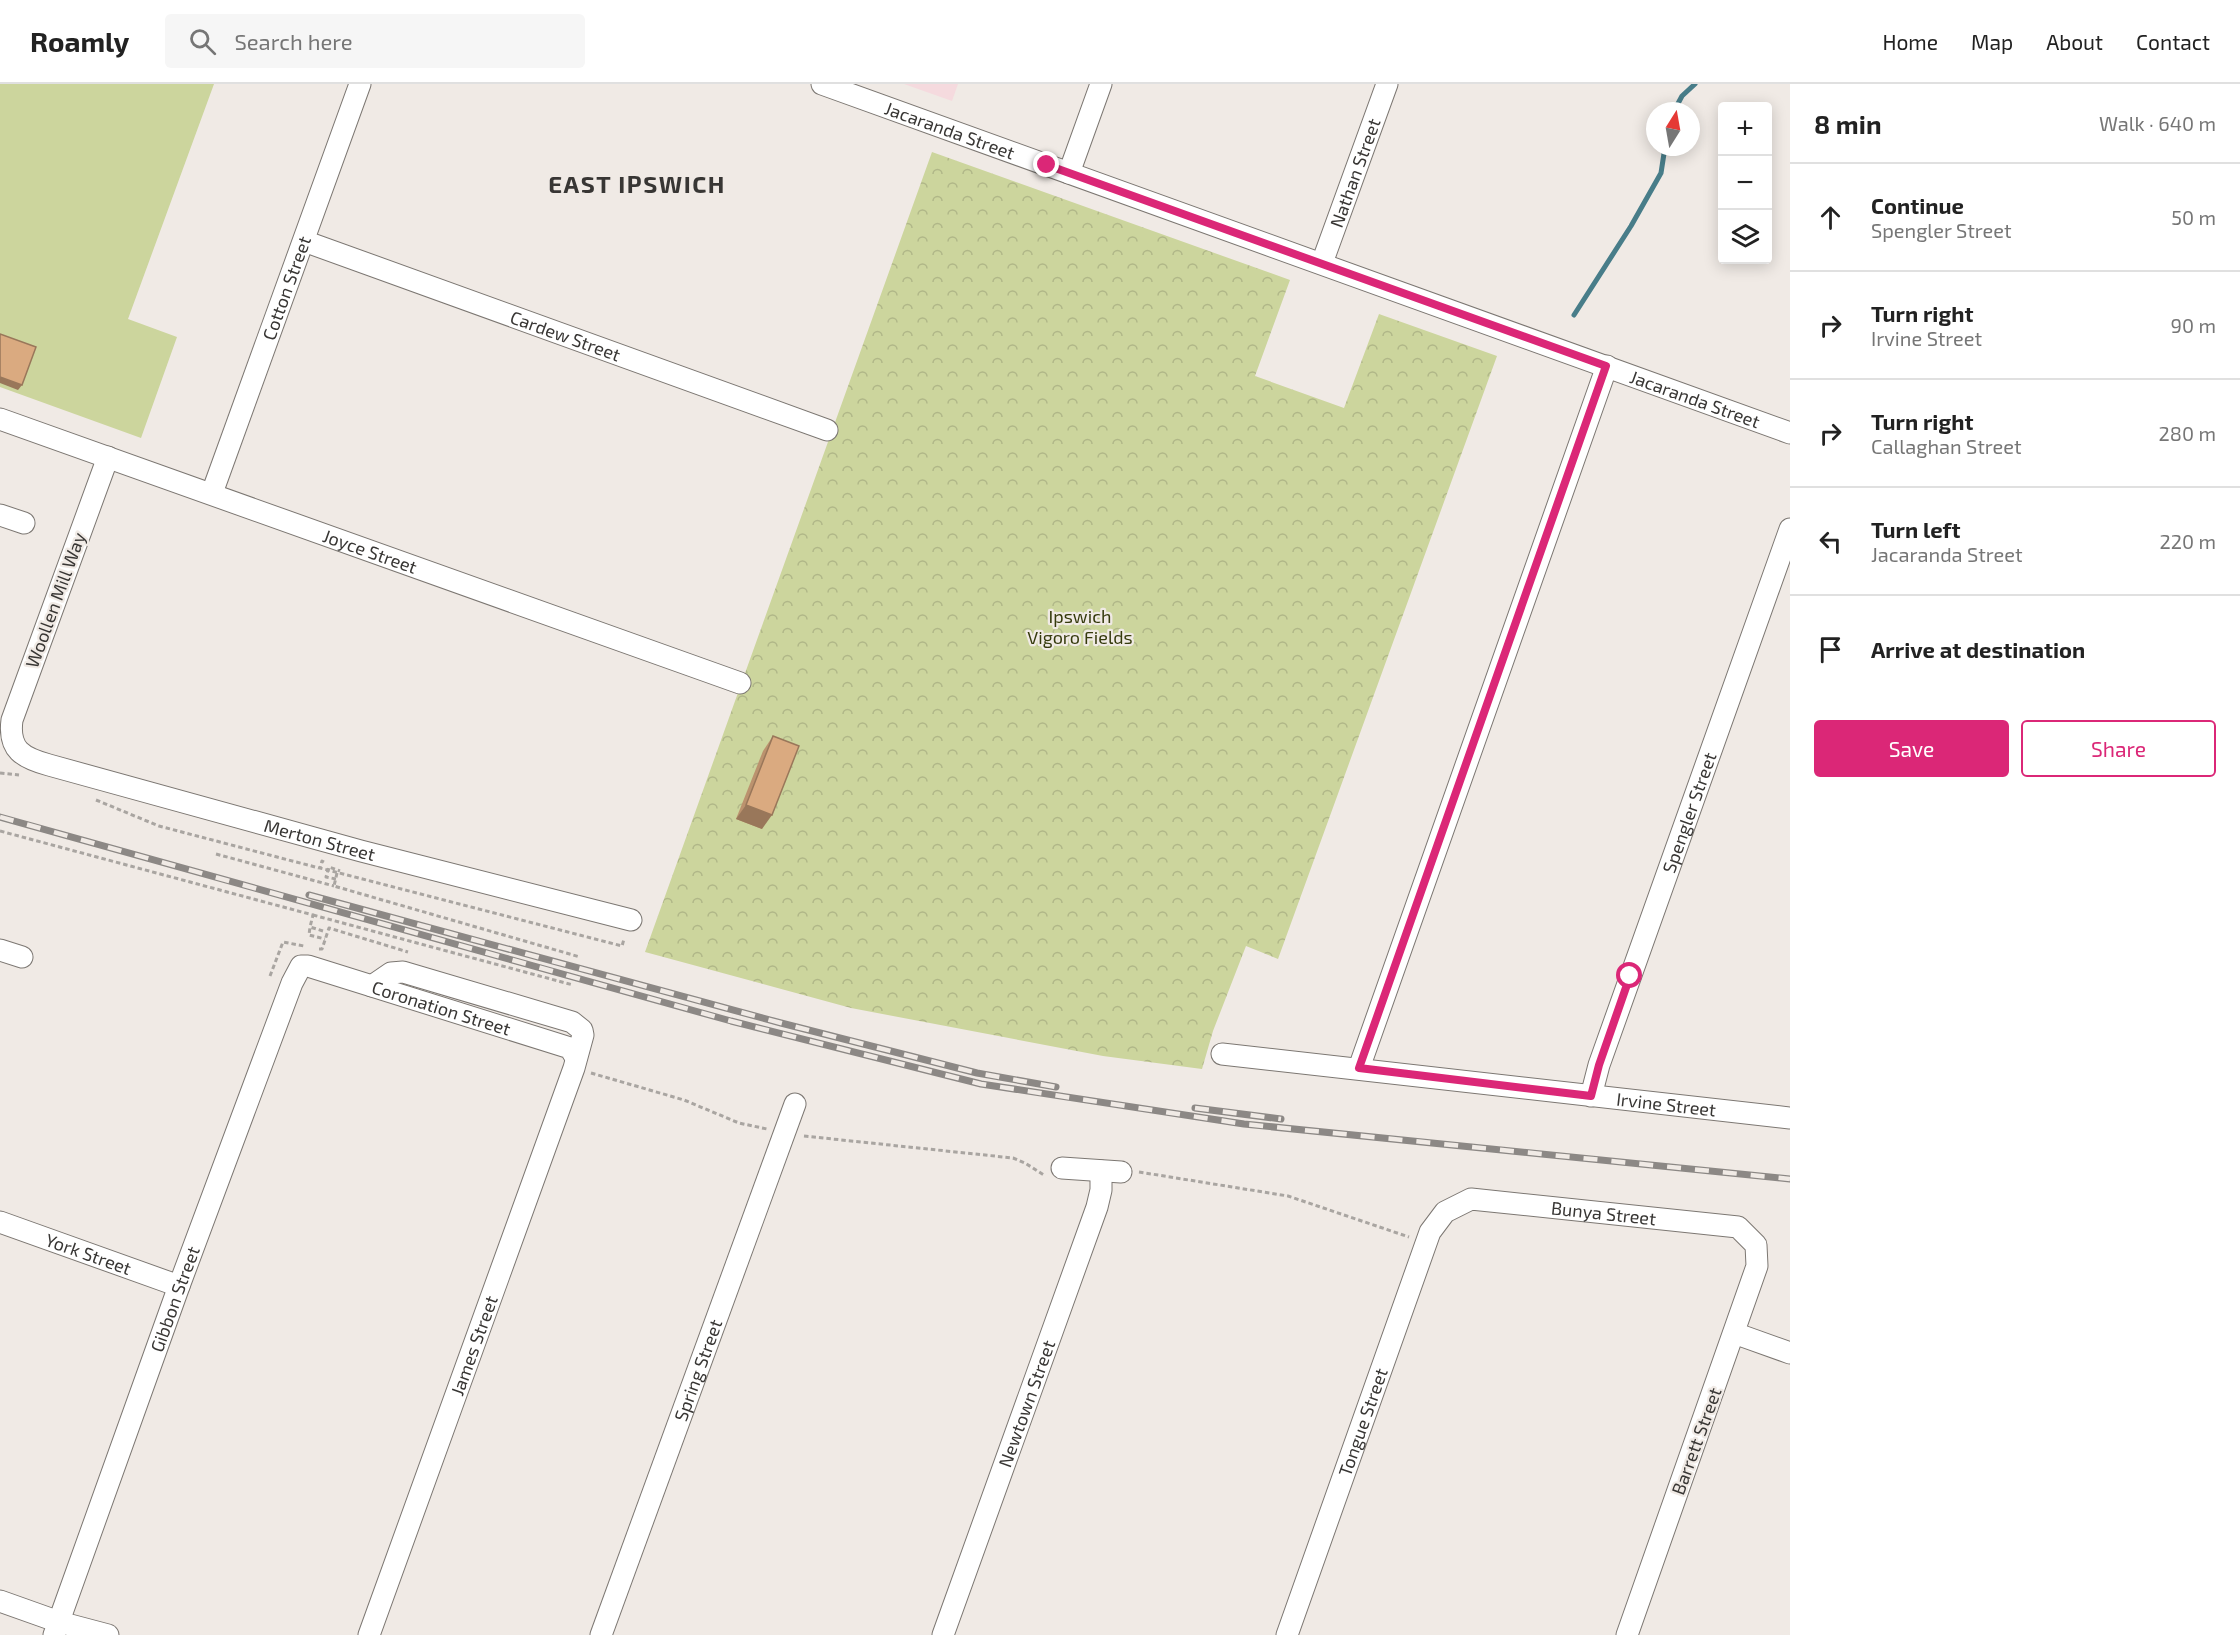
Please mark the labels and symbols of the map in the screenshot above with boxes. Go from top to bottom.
street label: Jacaranda Street [882,97,1018,164]
north arrow [1646,102,1700,156]
street label: Nathan Street [1325,115,1385,230]
route end [1033,151,1059,177]
district label: EAST IPSWICH [548,169,726,198]
street label: Cotton Street [257,233,315,343]
street label: Cardew Street [507,305,624,366]
street label: Jacaranda Street [1627,365,1763,432]
street label: Joyce Street [320,524,420,578]
street label: Woollen Mill Way [20,529,90,671]
park label: Ipswich Vigoro Fields [1027,605,1133,648]
street label: Spengler Street [1657,749,1721,876]
street label: Merton Street [262,814,378,865]
route start [1616,962,1642,988]
street label: Coronation Street [369,976,514,1040]
street label: Irvine Street [1615,1088,1717,1121]
street label: Bunya Street [1550,1196,1657,1229]
street label: York Street [43,1228,135,1279]
street label: Gibbon Street [145,1243,204,1355]
street label: James Street [446,1292,502,1398]
street label: Spring Street [669,1316,726,1424]
street label: Newtown Street [993,1337,1059,1470]
street label: Tongue Street [1333,1365,1392,1479]
street label: Barrett Street [1666,1384,1726,1498]

